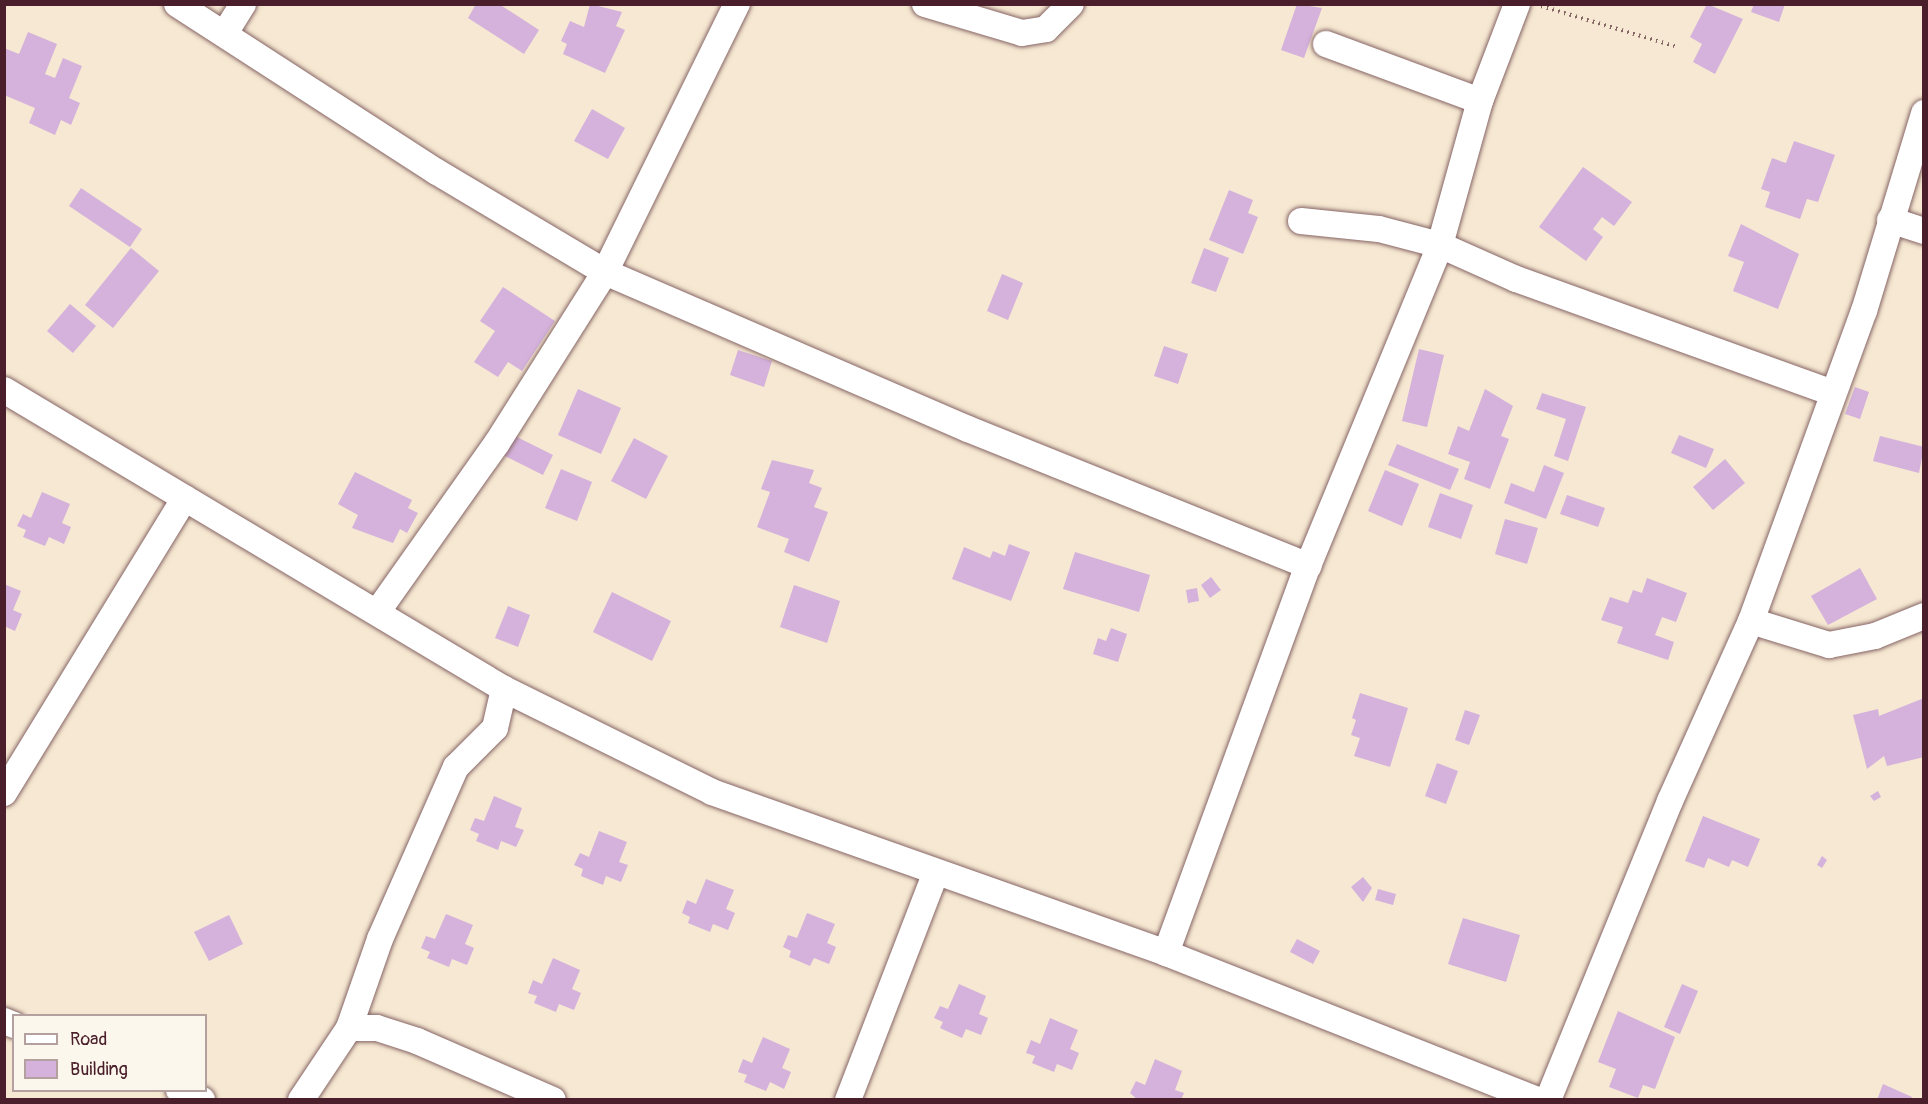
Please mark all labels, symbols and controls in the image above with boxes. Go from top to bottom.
legend [12,1014,207,1092]
text: Road [70,1028,107,1051]
text: Building [70,1058,128,1081]

